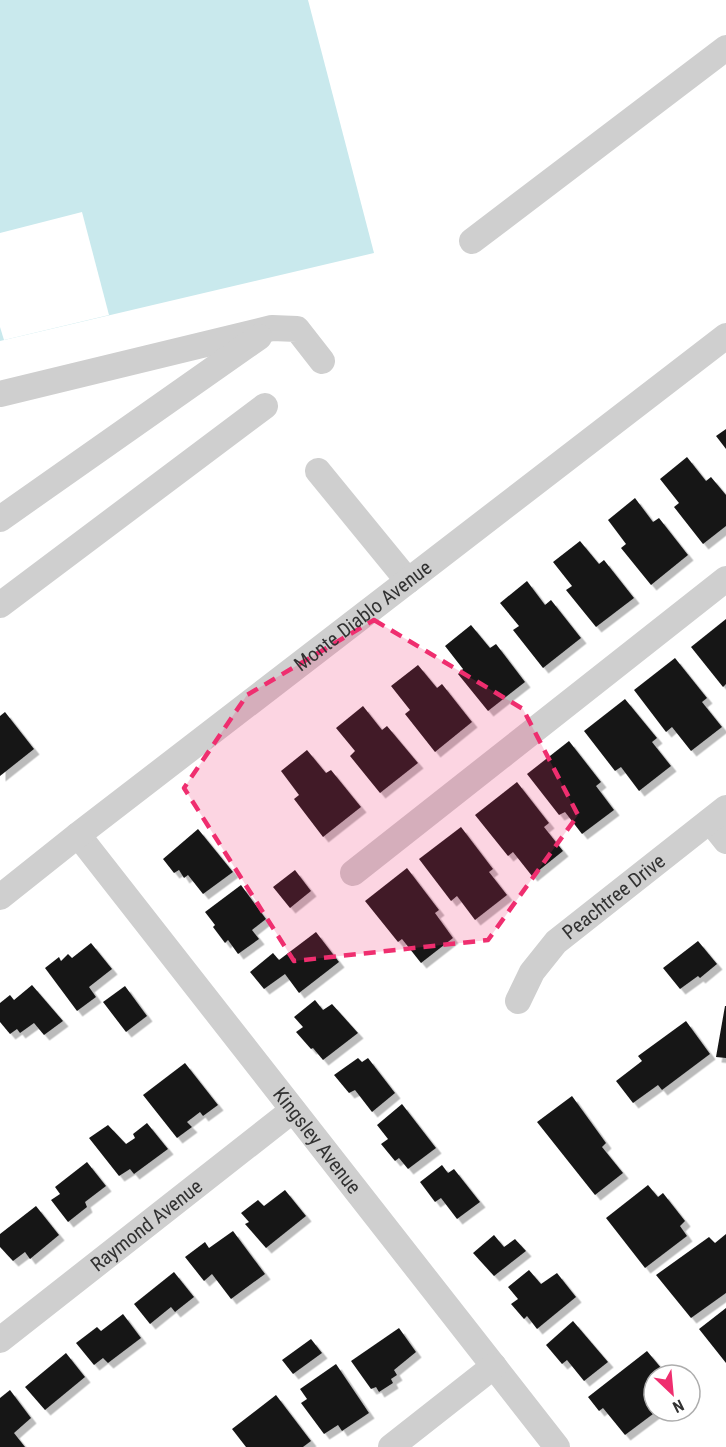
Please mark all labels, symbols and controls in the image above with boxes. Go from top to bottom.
street label: Monte Diablo Avenue [289,555,436,676]
street label: Peachtree Drive [558,849,670,944]
street label: Kingsley Avenue [268,1083,366,1199]
street label: Raymond Avenue [86,1174,207,1276]
north arrow [642,1363,702,1423]
text: N [670,1395,687,1417]

